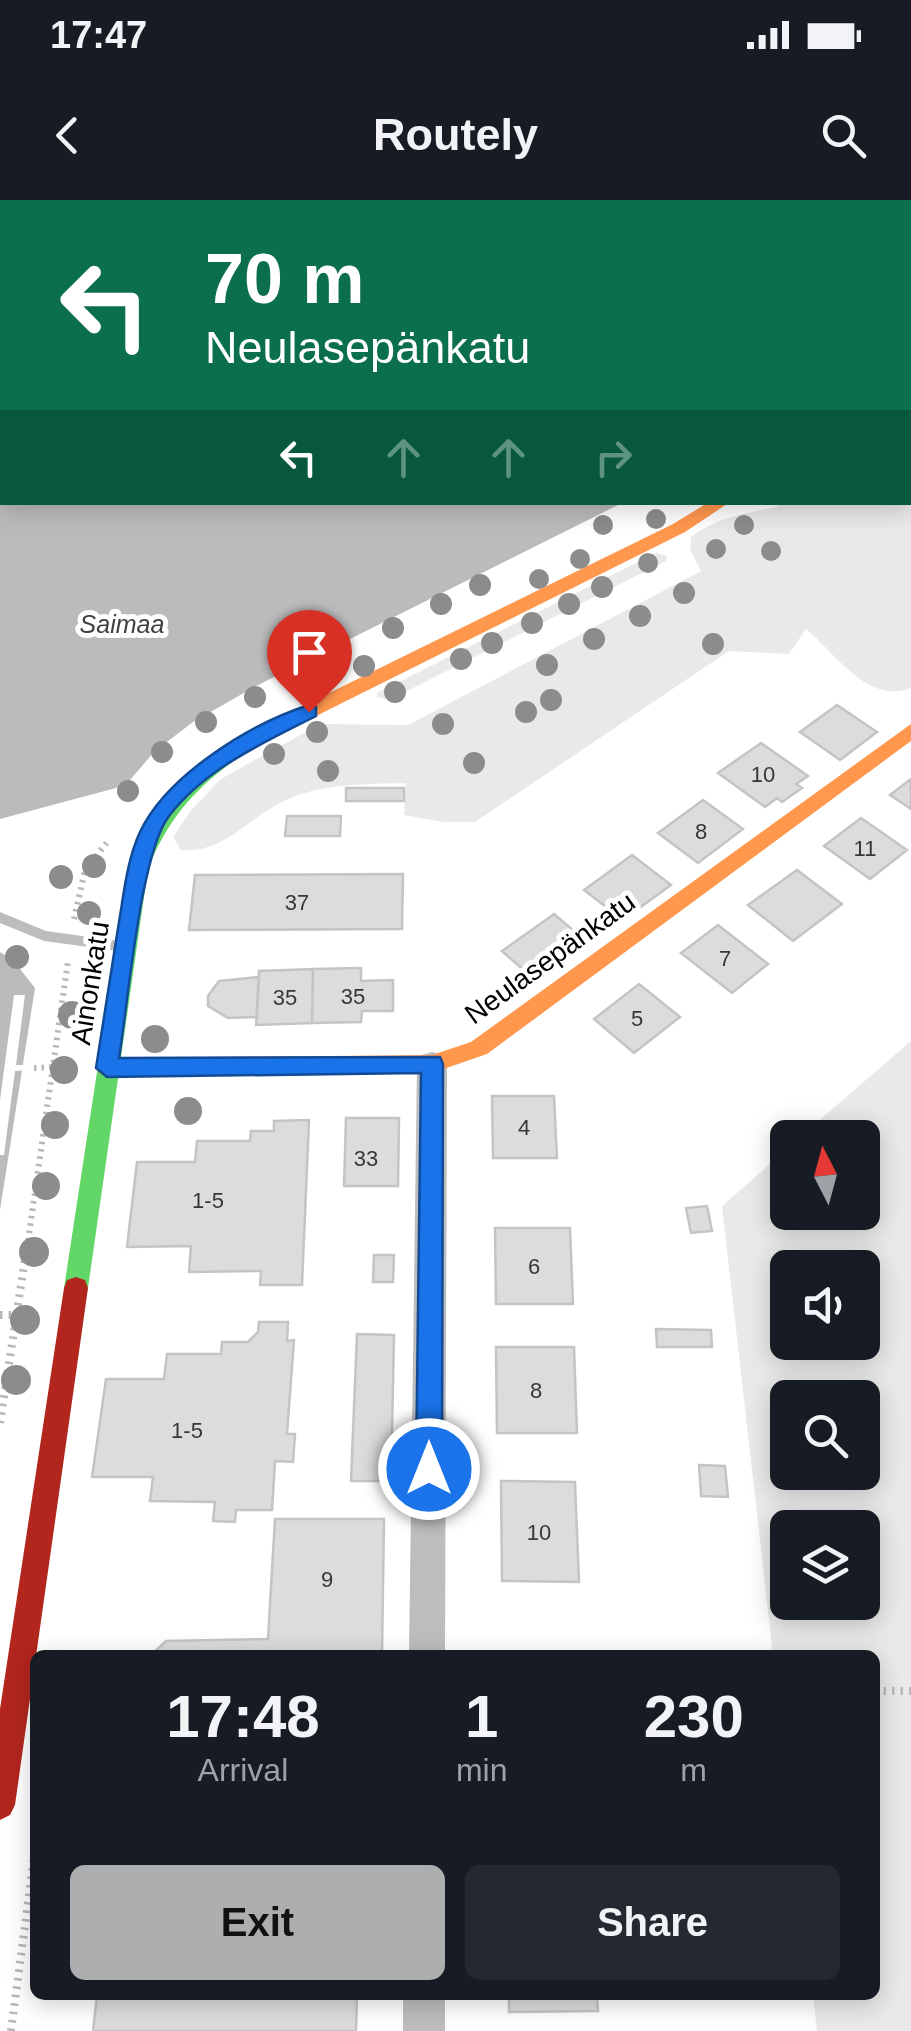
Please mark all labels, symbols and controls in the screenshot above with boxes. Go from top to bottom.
text: 17:47 [50,14,147,56]
icon: back [40,108,95,163]
icon: search [816,108,871,163]
text: Routely [373,109,538,160]
icon: left [40,240,170,370]
text: 70 m [205,240,365,318]
text: Neulasepänkatu [205,322,530,373]
icon: left [271,430,326,485]
icon: ahead [376,430,431,485]
icon: ahead [481,430,536,485]
icon: right [586,430,641,485]
water label: Saimaa [80,610,164,638]
pin [267,610,352,713]
icon: arrive [282,625,337,680]
house number: 10 [751,762,775,787]
house number: 8 [695,819,707,844]
house number: 11 [854,836,876,861]
street label: Neulasepänkatu [459,886,641,1030]
house number: 37 [285,890,309,915]
street label: Ainonkatu [65,919,115,1047]
house number: 7 [719,946,731,971]
house number: 35 [341,984,365,1009]
house number: 35 [273,985,297,1010]
house number: 5 [631,1006,643,1031]
house number: 4 [518,1115,530,1140]
north arrow [770,1120,880,1230]
map controls [770,1120,880,1620]
house number: 33 [354,1146,378,1171]
house number: 1-5 [192,1188,224,1213]
button: sound [770,1250,880,1360]
house number: 6 [528,1254,540,1279]
house number: 8 [530,1378,542,1403]
button: search [770,1380,880,1490]
position arrow [377,1417,481,1521]
house number: 1-5 [171,1418,203,1443]
button: layers [770,1510,880,1620]
house number: 10 [527,1520,551,1545]
house number: 9 [321,1567,333,1592]
text: 17:48 [166,1683,320,1750]
text: 1 [465,1683,498,1750]
text: 230 [644,1683,744,1750]
text: Arrival [198,1752,288,1788]
text: min [456,1752,507,1788]
text: m [680,1752,707,1788]
button: Exit [70,1865,445,1980]
button: Share [465,1865,840,1980]

